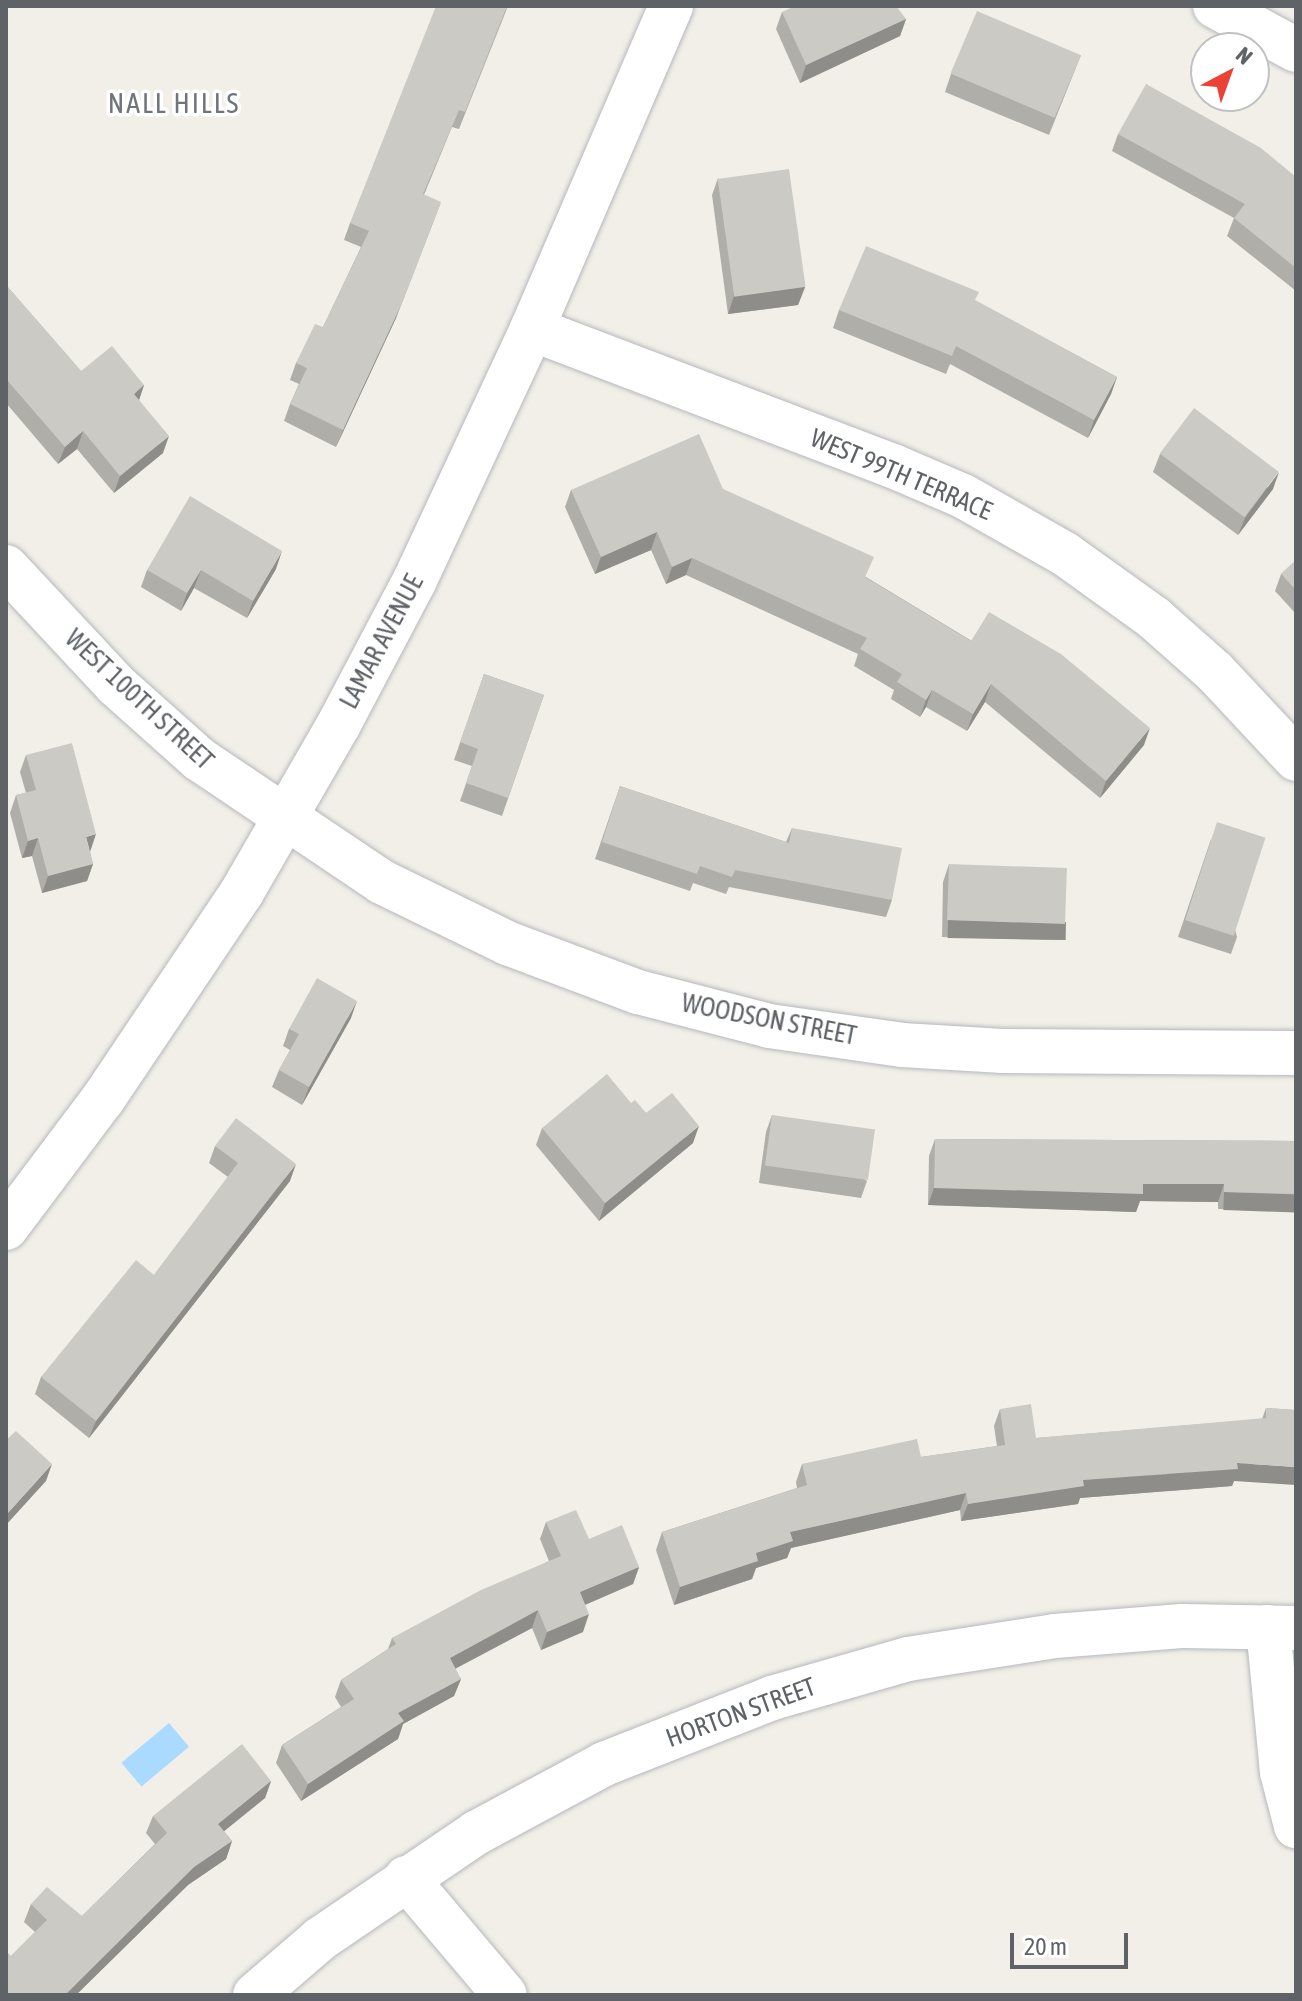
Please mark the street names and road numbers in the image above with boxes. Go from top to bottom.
street label: WEST 99TH TERRACE [805,423,997,527]
street label: LAMAR AVENUE [334,570,430,714]
street label: WEST 100TH STREET [58,623,220,777]
street label: WOODSON STREET [679,988,859,1052]
street label: HORTON STREET [662,1671,820,1755]

